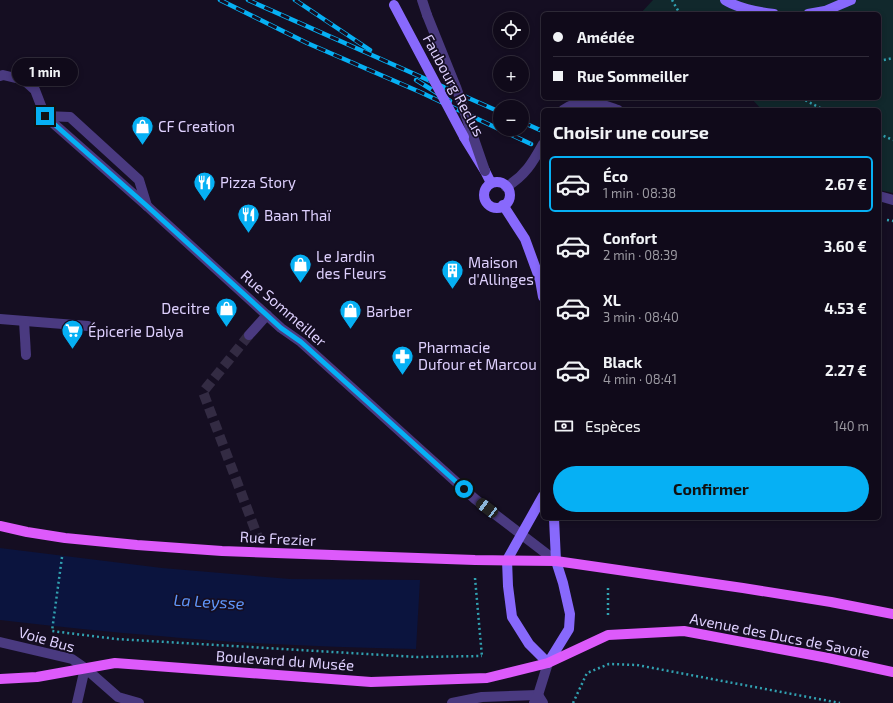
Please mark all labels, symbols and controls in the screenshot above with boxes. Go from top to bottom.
map controls [493,12,529,136]
button: locate [493,12,529,48]
text: Amédée [577,28,634,46]
street label: Faubourg Reclus [420,31,488,139]
button: + [493,56,529,92]
callout: 1 min [12,58,78,86]
text: 1 min [29,64,61,80]
text: Rue Sommeiller [577,67,689,85]
button: − [493,100,529,136]
route end [36,107,54,125]
shop icon: CF Creation [130,113,156,146]
place label: CF Creation [158,117,235,135]
text: Choisir une course [553,121,709,143]
icon: car [555,166,591,202]
text: Éco [603,167,628,185]
restaurant icon: Pizza Story [191,169,217,202]
place label: Pizza Story [220,173,296,191]
text: 2.67 € [825,175,867,193]
text: 1 min · 08:38 [603,185,676,201]
restaurant icon: Baan Thaï [235,202,261,235]
place label: Baan Thaï [264,206,331,224]
icon: car [555,228,591,264]
text: Confort [603,229,657,247]
text: 3.60 € [824,237,867,255]
place label: Le Jardin des Fleurs [316,247,386,282]
text: 2 min · 08:39 [603,247,678,263]
shop icon: Le Jardin des Fleurs [287,252,313,285]
place label: Maison d'Allinges [468,253,534,288]
building icon: Maison d'Allinges [440,258,466,291]
street label: Rue Sommeiller [238,266,330,350]
icon: car [555,290,591,326]
text: XL [603,291,621,309]
shop icon: Decitre [213,295,239,328]
shop icon: Barber [338,298,364,331]
place label: Decitre [161,299,210,317]
text: 4.53 € [824,299,867,317]
place label: Barber [366,302,412,320]
text: 3 min · 08:40 [603,309,679,325]
supermarket icon: Épicerie Dalya [60,318,86,351]
place label: Épicerie Dalya [88,322,184,340]
place label: Pharmacie Dufour et Marcou [418,338,537,373]
pharmacy icon: Pharmacie Dufour et Marcou [390,343,416,376]
icon: car [555,352,591,388]
text: Black [603,353,642,371]
text: 2.27 € [825,361,867,379]
text: 4 min · 08:41 [603,371,677,387]
icon: cash [553,415,575,437]
text: Espèces [585,417,641,435]
text: 140 m [834,418,869,434]
button: Confirmer [553,466,869,512]
route start [455,480,473,498]
car [474,496,500,520]
street label: Rue Frezier [239,527,317,549]
water label: La Leysse [173,590,245,613]
street label: Avenue des Ducs de Savoie [689,609,871,661]
street label: Voie Bus [17,622,77,656]
street label: Boulevard du Musée [215,646,355,674]

